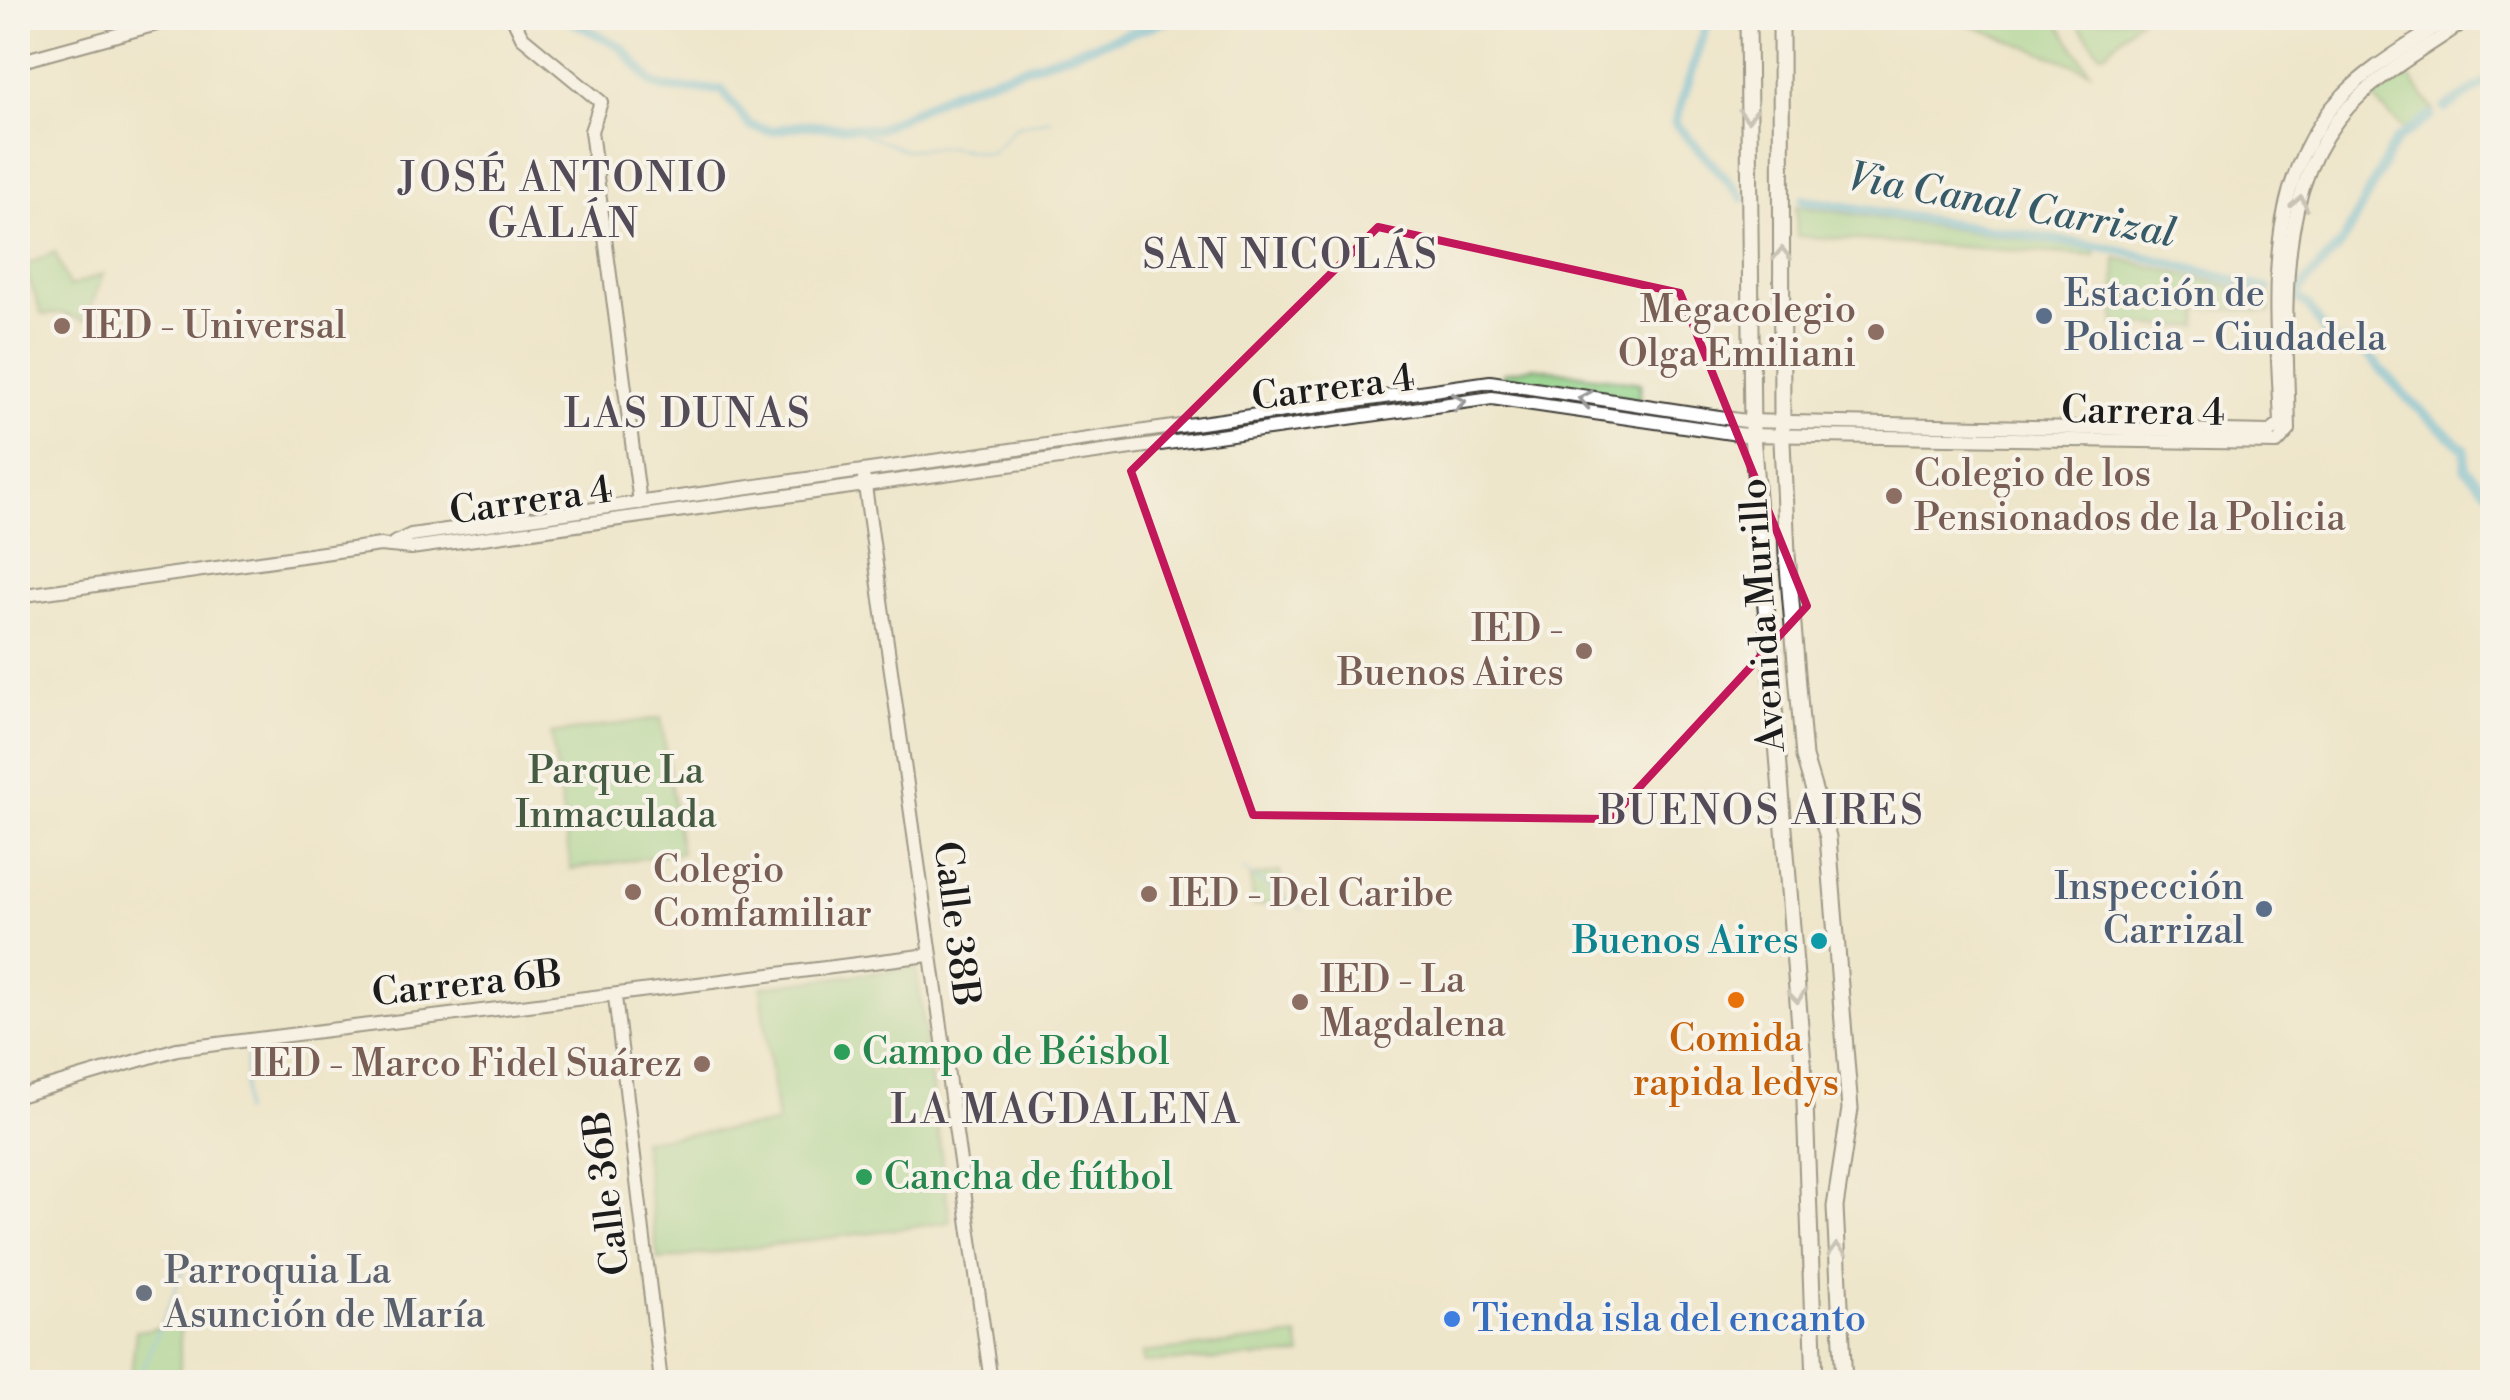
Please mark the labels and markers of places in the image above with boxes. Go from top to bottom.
place label: Estación de Policia - Ciudadela [2064,271,2387,362]
place label: Megacolegio Olga Emiliani [1618,287,1856,378]
place label: IED - Universal [82,303,346,350]
marker: Estación de Policia - Ciudadela [2033,305,2055,327]
marker: IED - Universal [51,315,73,337]
marker: Megacolegio Olga Emiliani [1865,321,1887,343]
place label: Colegio de los Pensionados de la Policia [1914,451,2346,542]
marker: Colegio de los Pensionados de la Policia [1883,485,1905,507]
place label: IED - Buenos Aires [1336,606,1564,697]
marker: IED - Buenos Aires [1573,640,1595,662]
place label: Colegio Comfamiliar [653,847,872,938]
place label: Inspección Carrizal [2054,864,2244,955]
place label: IED - Del Caribe [1169,871,1454,918]
marker: Colegio Comfamiliar [622,881,644,903]
marker: IED - Del Caribe [1138,883,1160,905]
marker: Inspección Carrizal [2253,898,2275,920]
place label: Buenos Aires [1571,918,1799,965]
marker: Buenos Aires [1808,930,1830,952]
place label: IED - La Magdalena [1320,957,1506,1048]
marker: Comida rapida ledys [1725,989,1747,1011]
marker: IED - La Magdalena [1289,991,1311,1013]
place label: Comida rapida ledys [1633,1016,1839,1107]
place label: Campo de Béisbol [862,1029,1170,1076]
place label: IED - Marco Fidel Suárez [251,1041,682,1088]
marker: Campo de Béisbol [831,1041,853,1063]
marker: IED - Marco Fidel Suárez [691,1053,713,1075]
place label: Cancha de fútbol [884,1154,1173,1201]
marker: Cancha de fútbol [853,1166,875,1188]
place label: Parroquia La Asunción de María [163,1248,486,1339]
marker: Parroquia La Asunción de María [133,1282,155,1304]
place label: Tienda isla del encanto [1472,1296,1866,1343]
marker: Tienda isla del encanto [1441,1308,1463,1330]

